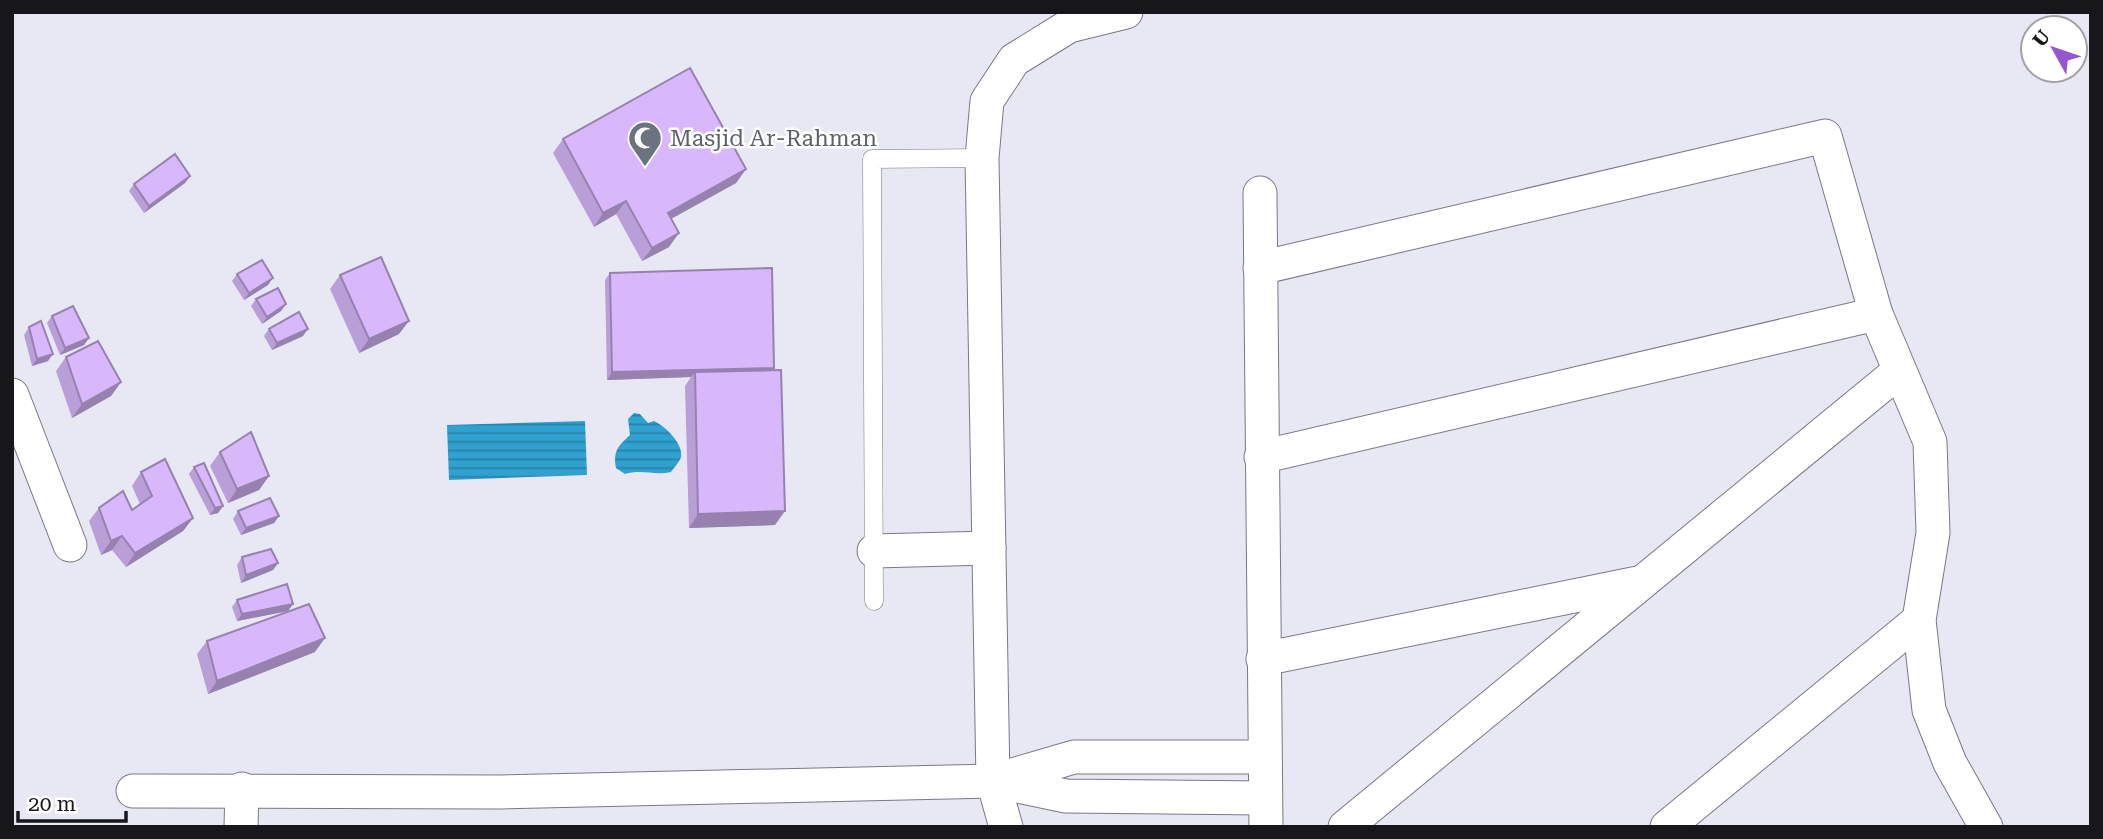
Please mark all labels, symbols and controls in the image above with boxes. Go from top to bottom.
north arrow [2019,14,2089,84]
text: U [2028,25,2055,51]
mosque icon: Masjid Ar-Rahman [626,119,664,168]
place label: Masjid Ar-Rahman [670,125,877,152]
scale bar [18,780,126,824]
text: 20 m [28,792,76,816]

